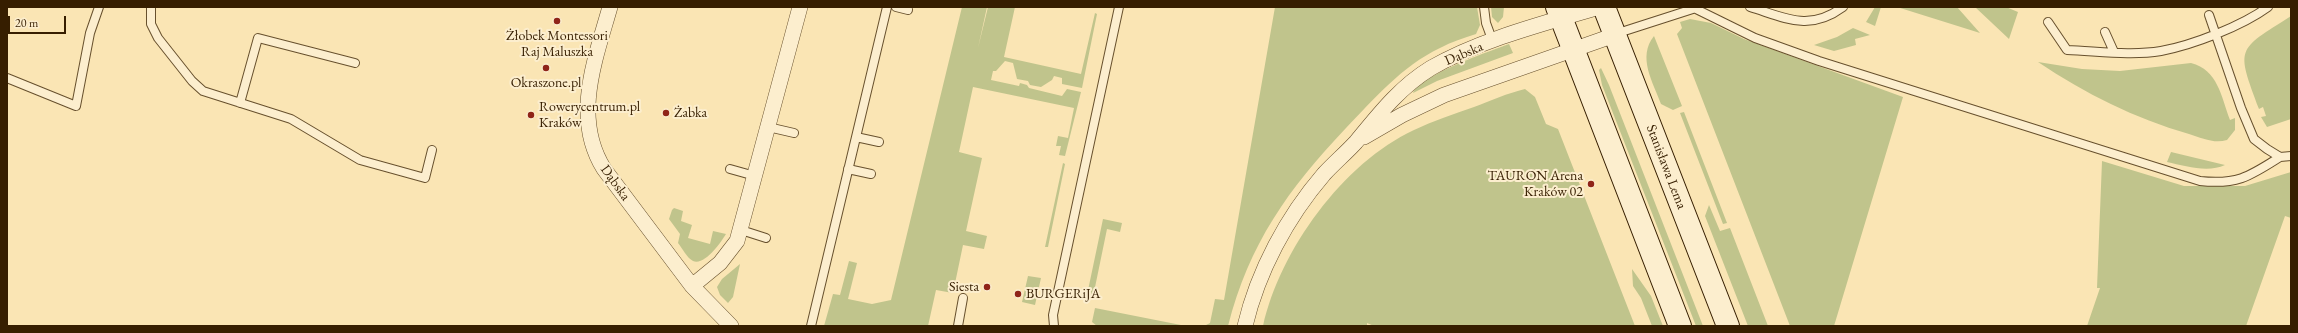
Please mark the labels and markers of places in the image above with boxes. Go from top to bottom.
marker: Żłobek Montessori Raj Maluszka [552,16,562,26]
place label: Żłobek Montessori Raj Maluszka [506,28,608,60]
marker: Okraszone.pl [541,63,551,73]
place label: Okraszone.pl [511,75,581,91]
place label: Rowerycentrum.pl Kraków [539,99,640,132]
place label: Żabka [674,105,707,121]
marker: Żabka [661,108,671,118]
marker: Rowerycentrum.pl Kraków [526,110,536,120]
place label: TAURON Arena Kraków 02 [1487,168,1583,200]
marker: TAURON Arena Kraków 02 [1586,179,1596,189]
place label: Siesta [949,279,979,295]
marker: Siesta [982,282,992,292]
place label: BURGERiJA [1026,286,1100,302]
marker: BURGERiJA [1013,289,1023,299]

